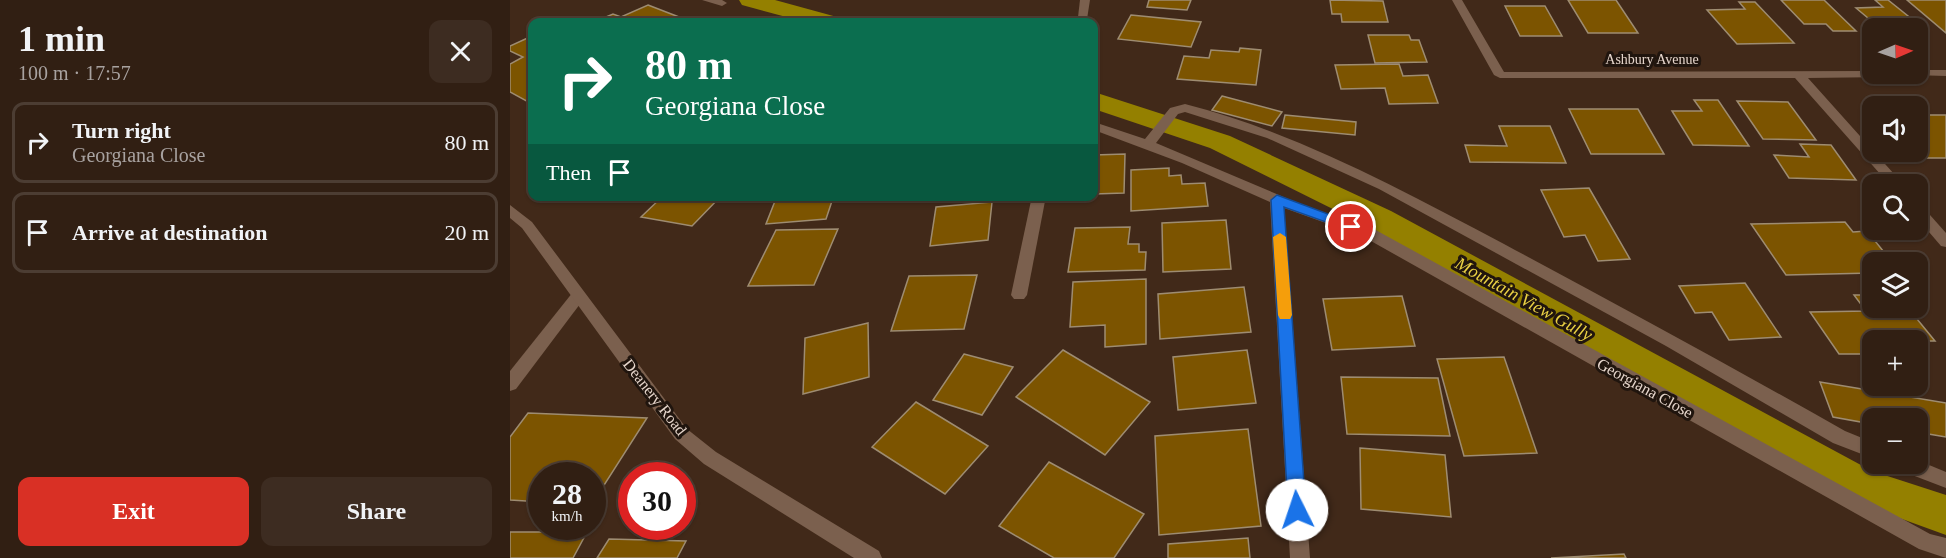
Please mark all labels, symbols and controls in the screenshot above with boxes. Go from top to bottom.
north arrow [1862,18,1928,84]
map controls [1862,18,1928,474]
text: 1 min [18,19,105,59]
button: close [429,20,492,83]
icon: right [546,42,624,120]
text: 80 m [645,42,733,88]
street label: Ashbury Avenue [1605,52,1699,67]
text: 100 m · 17:57 [18,62,131,84]
text: Georgiana Close [645,91,825,121]
button: sound [1862,96,1928,162]
text: Turn right [72,118,171,143]
icon: right [21,126,54,159]
text: 80 m [444,130,489,155]
text: Georgiana Close [72,144,206,166]
icon: arrive [603,156,636,189]
text: Then [546,160,591,185]
button: search [1862,174,1928,240]
pin [1325,201,1376,252]
icon: arrive [1334,210,1367,243]
icon: arrive [21,216,54,249]
text: Arrive at destination [72,220,268,245]
text: 20 m [444,220,489,245]
button: layers [1862,252,1928,318]
water label: Mountain View Gully [1451,253,1596,345]
button: + [1862,330,1928,396]
street label: Georgiana Close [1594,355,1696,422]
street label: Deanery Road [619,356,690,439]
button: − [1862,408,1928,474]
speed limit sign: 30 [618,462,696,540]
button: Exit [18,477,249,546]
button: Share [261,477,492,546]
text: 28 [552,477,582,510]
position arrow [1265,478,1329,542]
text: km/h [552,508,582,524]

